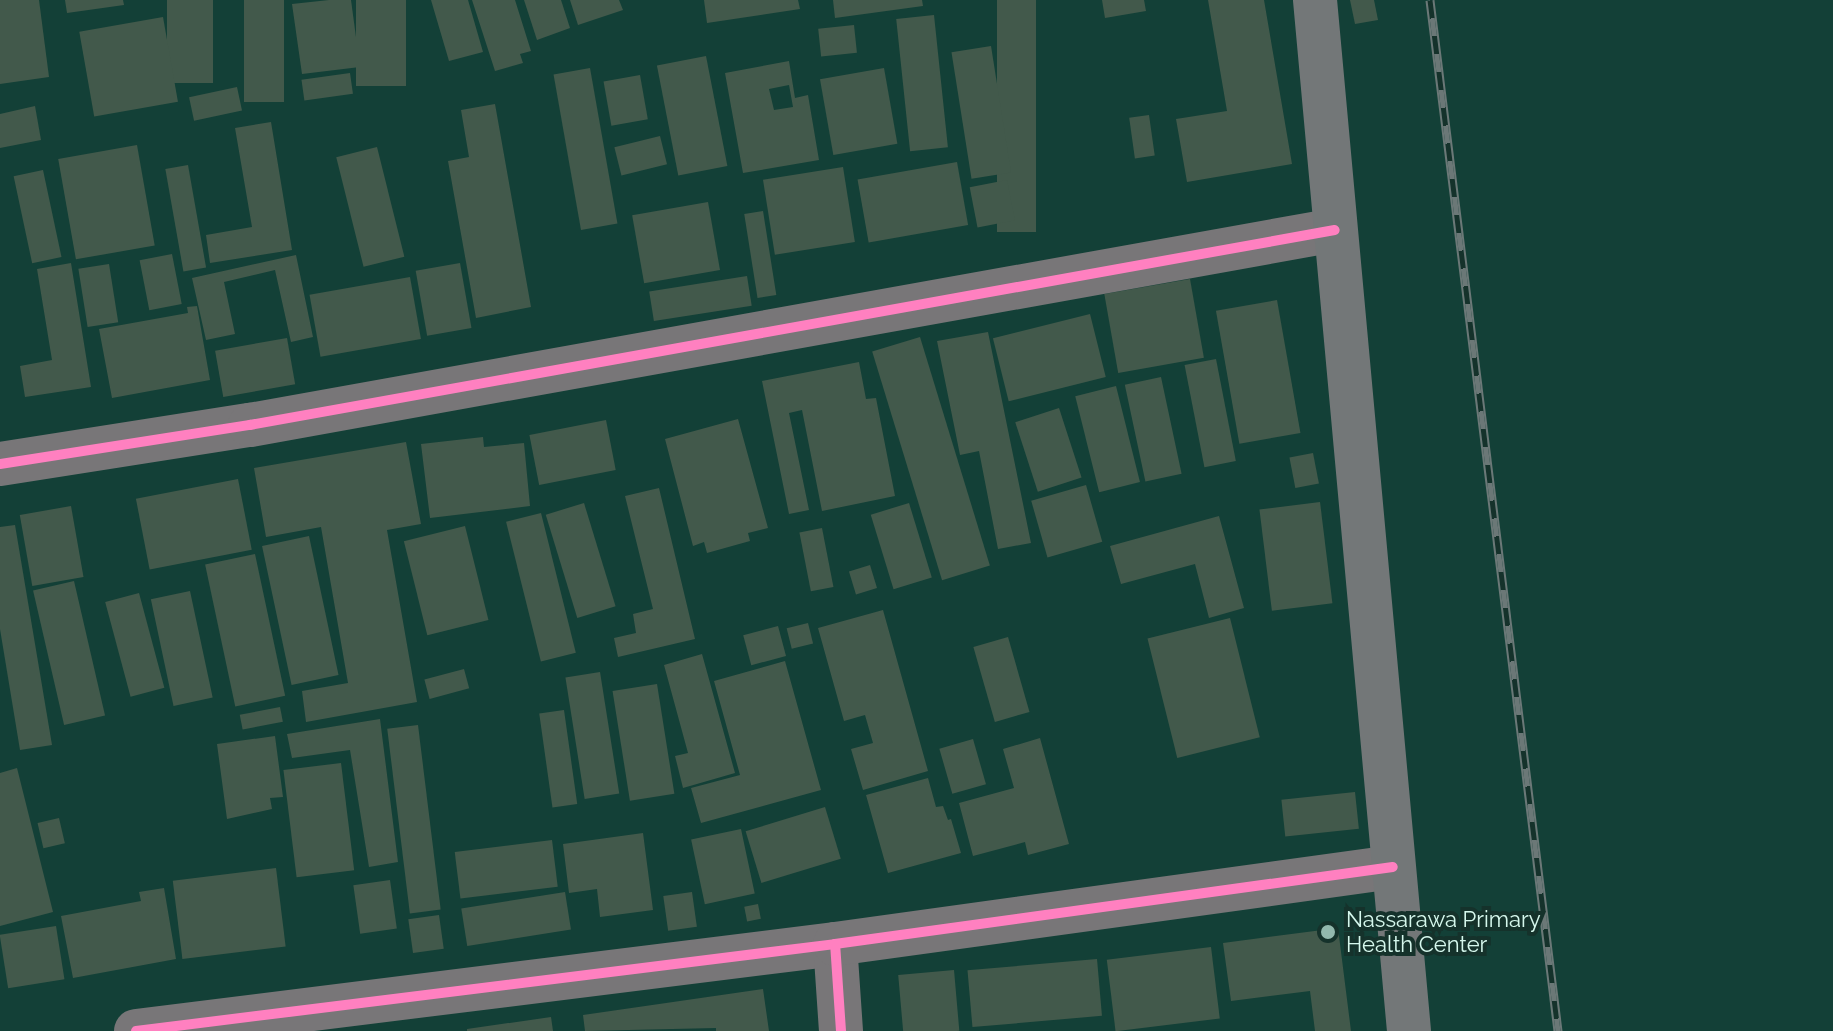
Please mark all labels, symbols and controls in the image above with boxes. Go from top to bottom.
place label: Nassarawa Primary Health Center [1346,906,1541,958]
marker: Nassarawa Primary Health Center [1317,921,1339,943]

